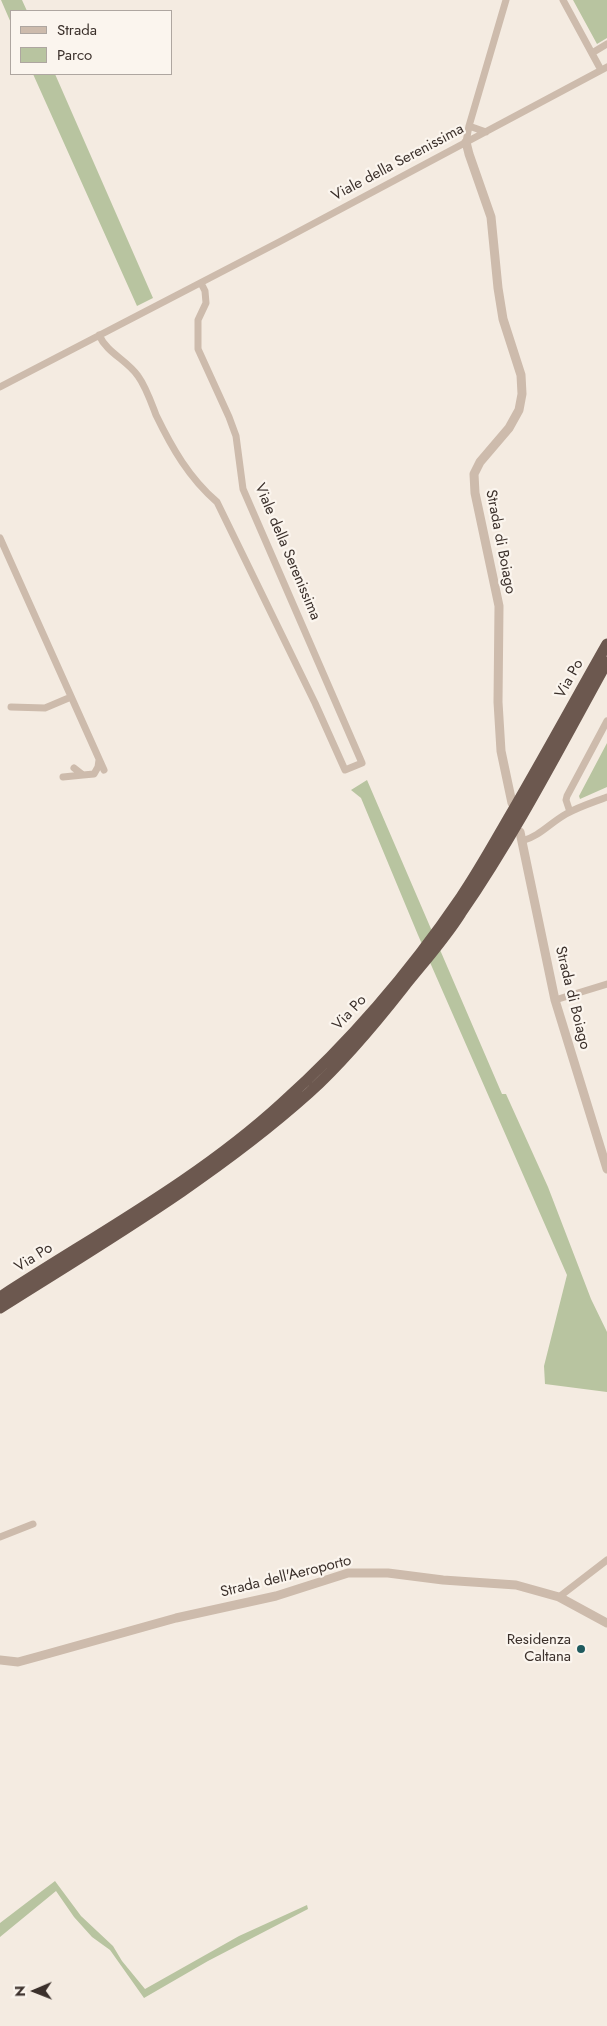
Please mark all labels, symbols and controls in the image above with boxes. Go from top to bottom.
legend [10,10,172,75]
text: Strada [57,19,97,41]
text: Parco [57,44,92,66]
street label: Viale della Serenissima [329,121,467,205]
street label: Viale della Serenissima [250,481,324,623]
street label: Strada di Boiago [481,488,519,596]
street label: Via Po [552,656,588,702]
street label: Strada di Boiago [550,944,594,1052]
street label: Via Po [329,992,371,1034]
street label: Via Po [12,1239,56,1277]
street label: Strada dell'Aeroporto [219,1552,353,1602]
place label: Residenza Caltana [507,1631,571,1666]
marker: Residenza Caltana [575,1643,587,1655]
north arrow [10,1966,60,2016]
text: N [10,1986,30,1997]

